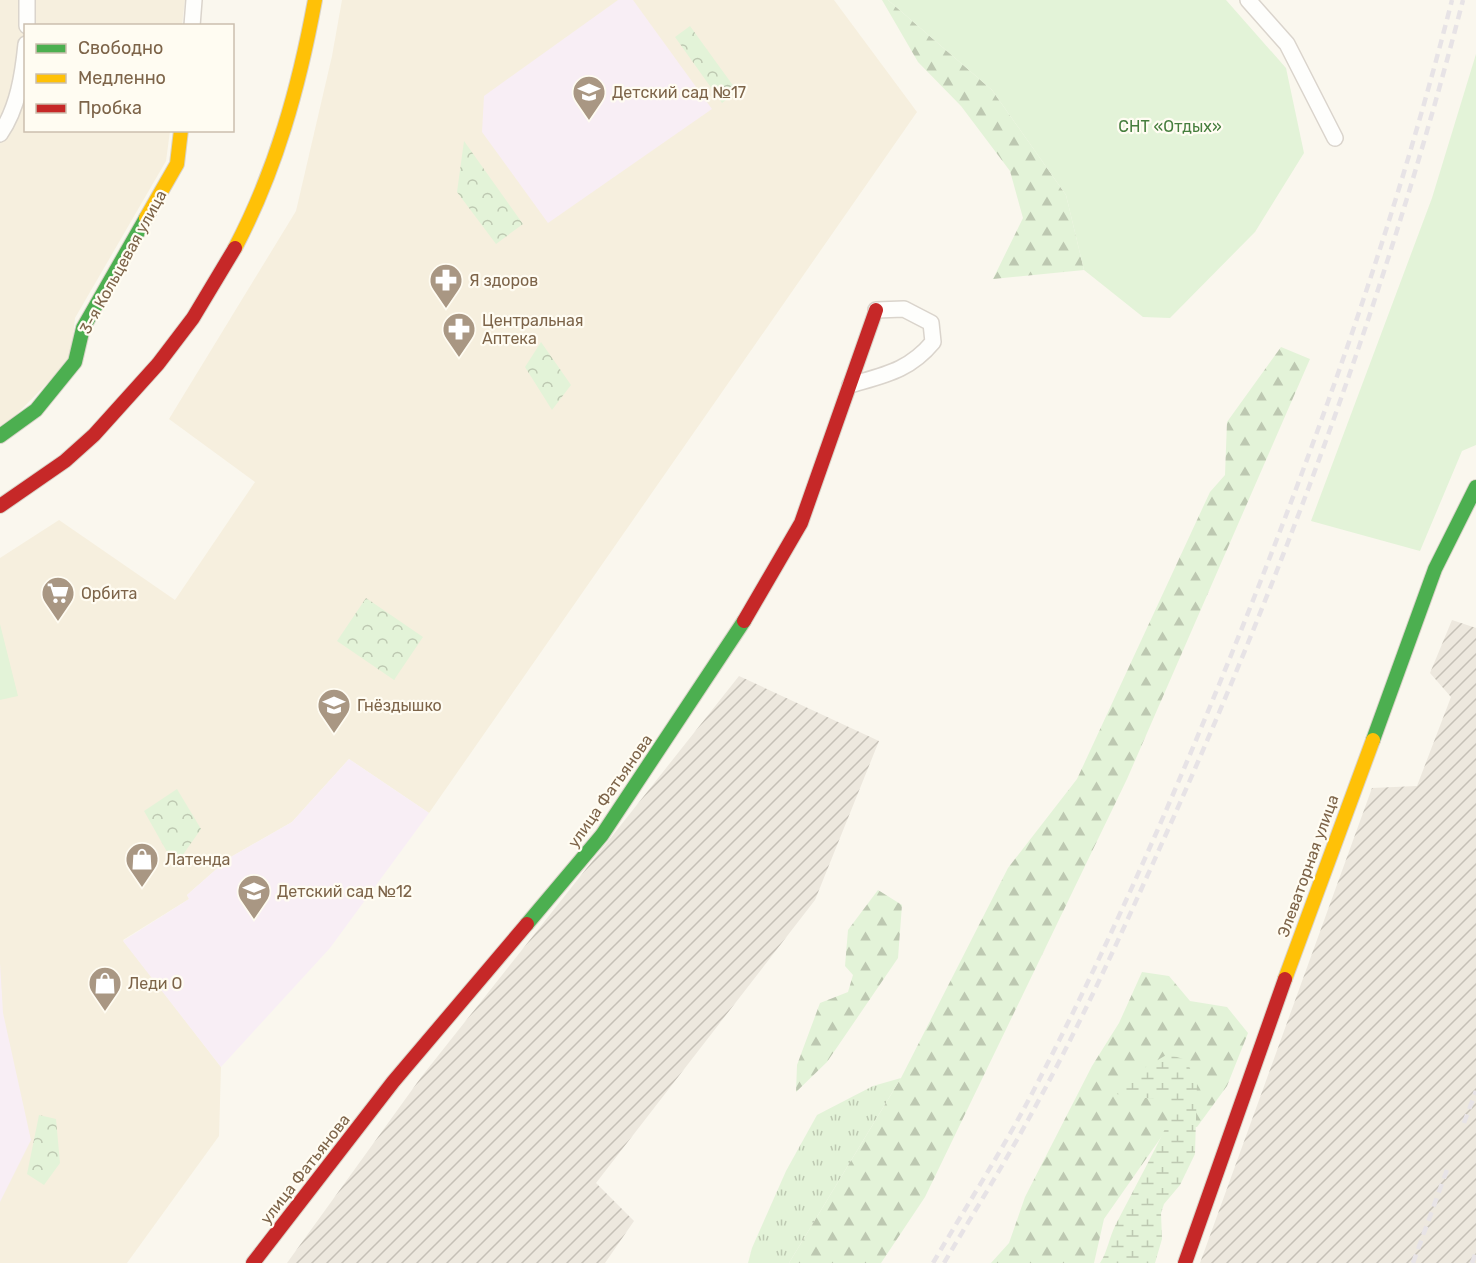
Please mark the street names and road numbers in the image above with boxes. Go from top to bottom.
street label: 3-я Кольцевая улица [76,187,170,337]
street label: улица Фатьянова [564,731,656,851]
street label: Элеваторная улица [1273,792,1343,940]
street label: улица Фатьянова [256,1110,354,1228]

